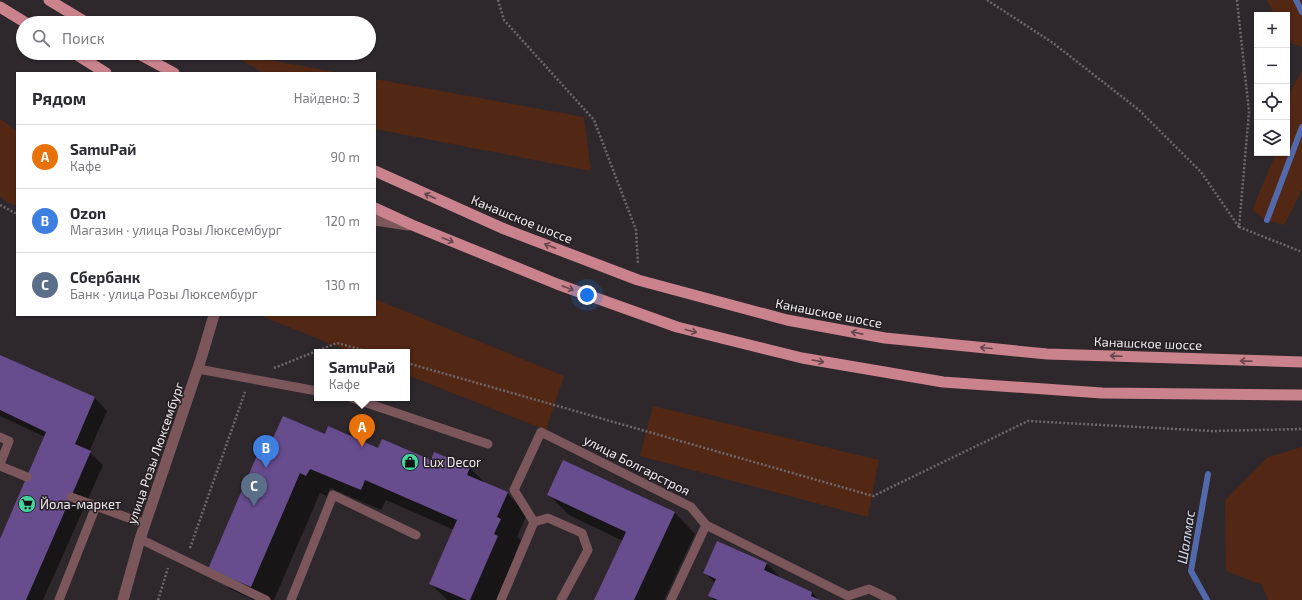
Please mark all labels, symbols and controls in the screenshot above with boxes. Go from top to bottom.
map controls [1254,12,1290,156]
button: + [1254,12,1290,48]
search box [16,16,376,60]
icon: search [30,27,52,49]
text: Поиск [62,29,105,47]
button: − [1254,48,1290,84]
button: locate [1254,84,1290,120]
text: Рядом [32,88,86,108]
text: Найдено: 3 [294,90,360,106]
button: layers [1254,120,1290,156]
text: SamuРай [70,140,137,158]
text: A [41,149,49,165]
text: 90 m [330,149,360,165]
text: Кафе [70,158,101,174]
street label: Канашское шоссе [469,191,575,247]
one-way arrow [424,192,436,199]
text: Ozon [70,204,106,222]
text: B [41,213,49,229]
text: 120 m [325,213,360,229]
text: Магазин · улица Розы Люксембург [70,222,282,238]
one-way arrow [441,236,453,244]
one-way arrow [544,242,556,250]
text: Сбербанк [70,268,140,286]
text: C [41,277,49,293]
text: 130 m [325,277,360,293]
one-way arrow [562,284,574,292]
your location [577,285,597,305]
text: Банк · улица Розы Люксембург [70,286,258,302]
street label: Канашское шоссе [774,295,884,331]
one-way arrow [684,327,697,335]
one-way arrow [851,329,864,337]
street label: Канашское шоссе [1094,333,1202,353]
one-way arrow [980,344,993,352]
popup [314,349,410,401]
one-way arrow [1110,353,1123,360]
one-way arrow [811,357,824,365]
one-way arrow [1240,357,1253,365]
text: SamuРай [329,358,395,376]
text: Кафе [329,376,360,392]
street label: улица Розы Люксембург [123,380,187,526]
pin: A [349,414,375,447]
street label: улица Болгарстроя [581,431,693,499]
pin: B [253,435,279,468]
shop icon: Lux Decor [400,452,420,472]
place label: Lux Decor [423,454,481,470]
pin: C [241,473,267,506]
supermarket icon: Йола-маркет [17,494,37,514]
place label: Йола-маркет [40,496,122,512]
water label: Шалмас [1173,509,1198,565]

